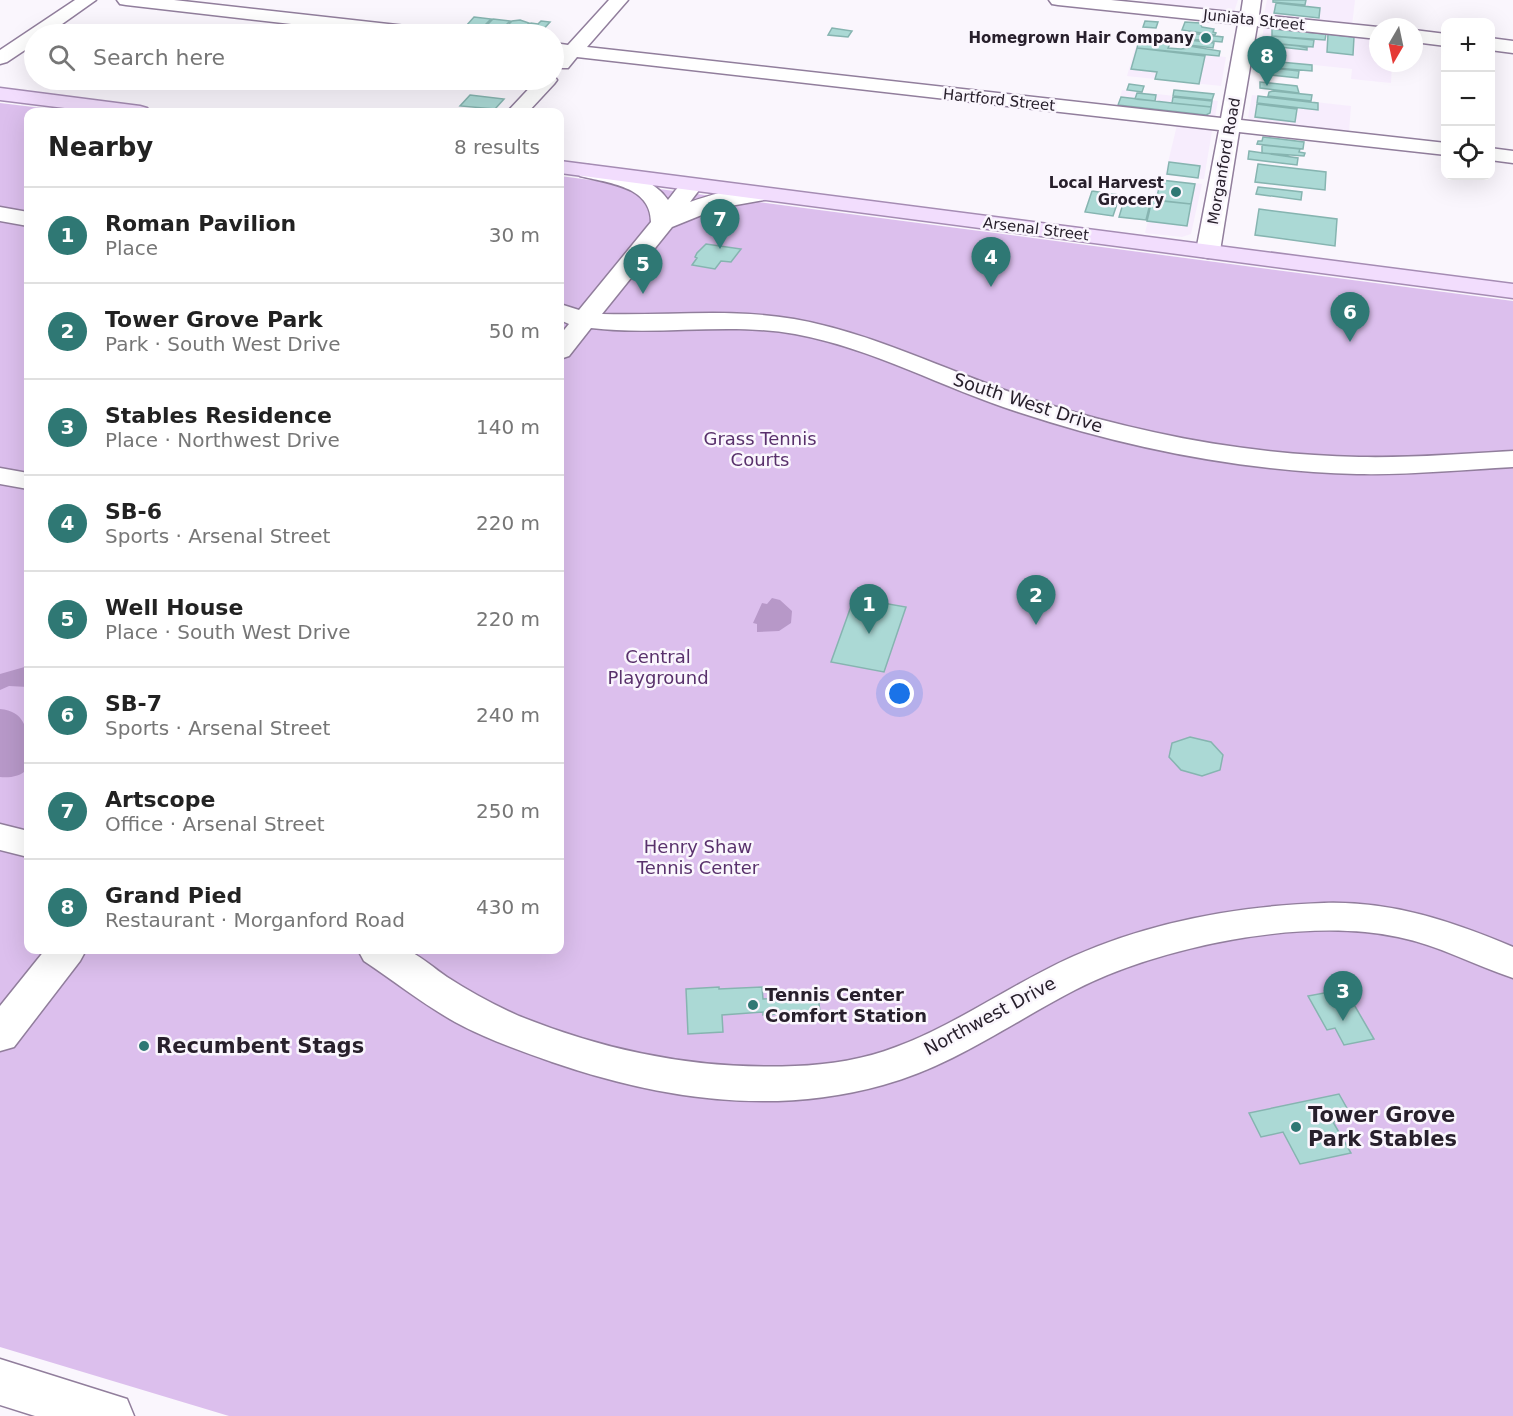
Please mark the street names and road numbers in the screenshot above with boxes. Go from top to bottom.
street label: Juniata Street [1201,6,1306,34]
street label: Hartford Street [942,85,1056,115]
street label: Morganford Road [1204,96,1244,226]
street label: Arsenal Street [982,214,1090,244]
street label: South West Drive [951,368,1106,437]
street label: Northwest Drive [920,972,1059,1059]

